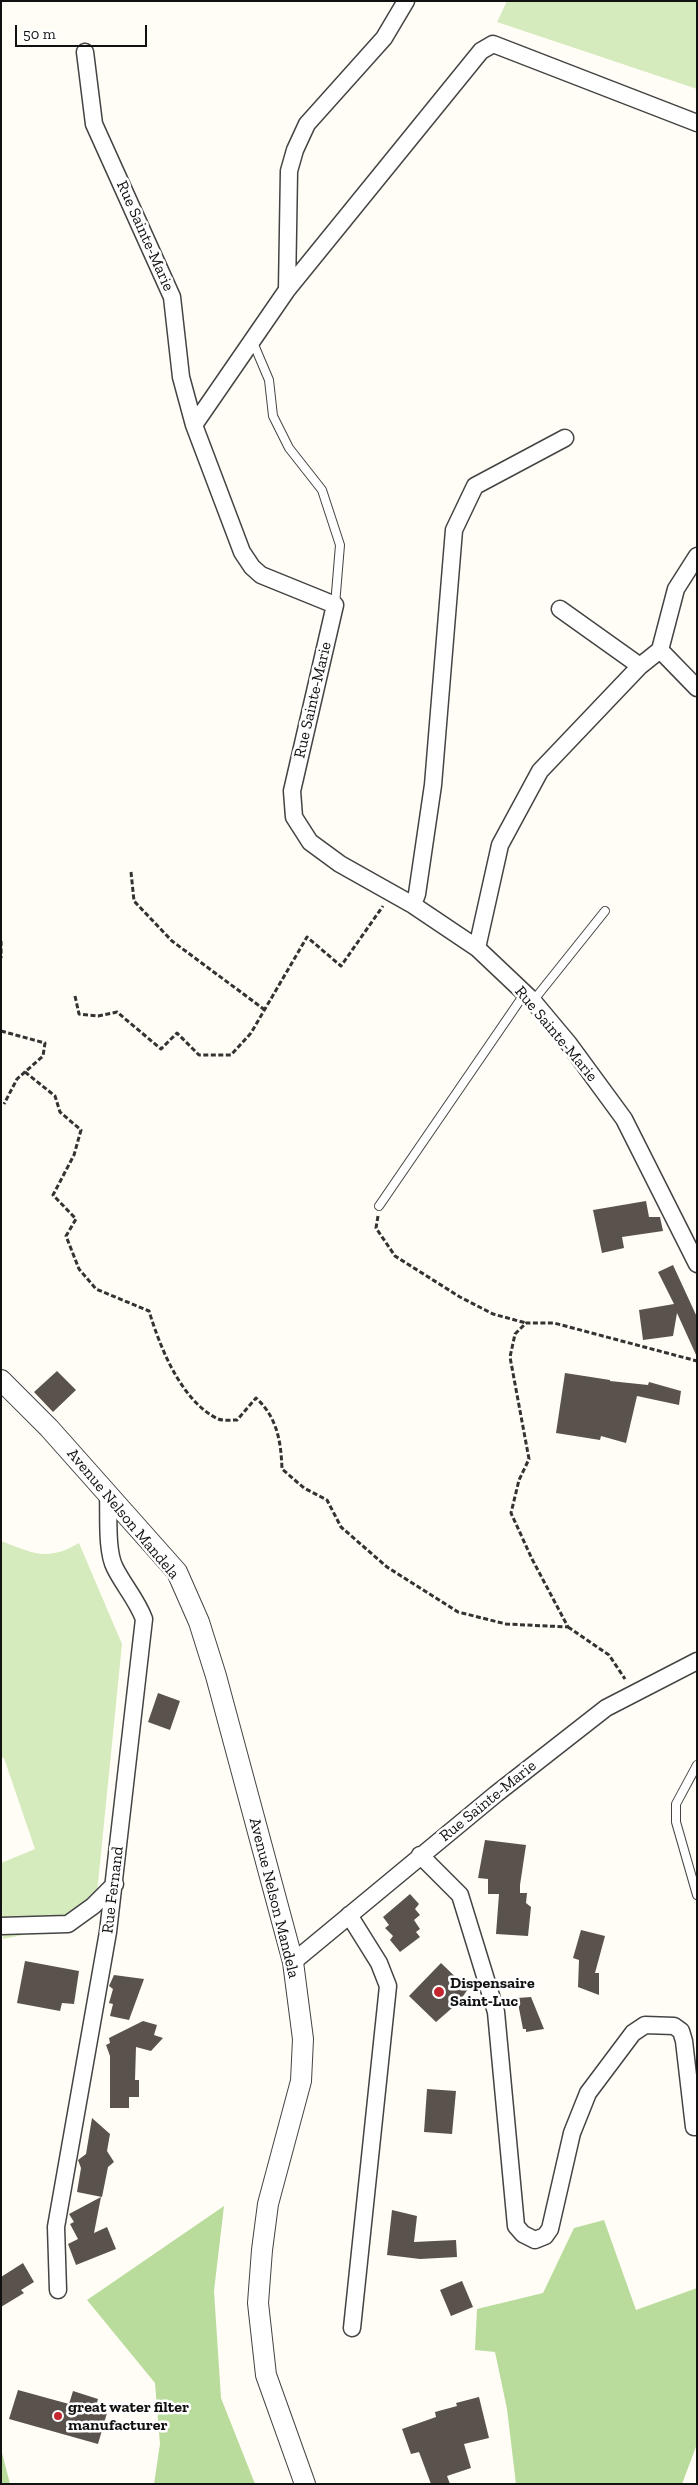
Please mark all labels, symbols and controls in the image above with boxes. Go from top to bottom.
scale bar [18,15,150,47]
text: 50 m [23,25,56,43]
street label: Rue Sainte-Marie [112,178,178,294]
street label: Rue Sainte-Marie [290,640,336,760]
street label: Rue Sainte-Marie [510,982,602,1086]
street label: Avenue Nelson Mandela [63,1445,183,1583]
street label: Rue Sainte-Marie [436,1756,540,1846]
street label: Avenue Nelson Mandela [245,1816,303,1980]
street label: Rue Fernand [98,1845,128,1935]
place label: Dispensaire Saint-Luc [450,1973,535,2011]
marker: Dispensaire Saint-Luc [432,1985,446,1999]
place label: great water filter manufacturer [68,2397,189,2435]
marker: great water filter manufacturer [52,2410,64,2422]

